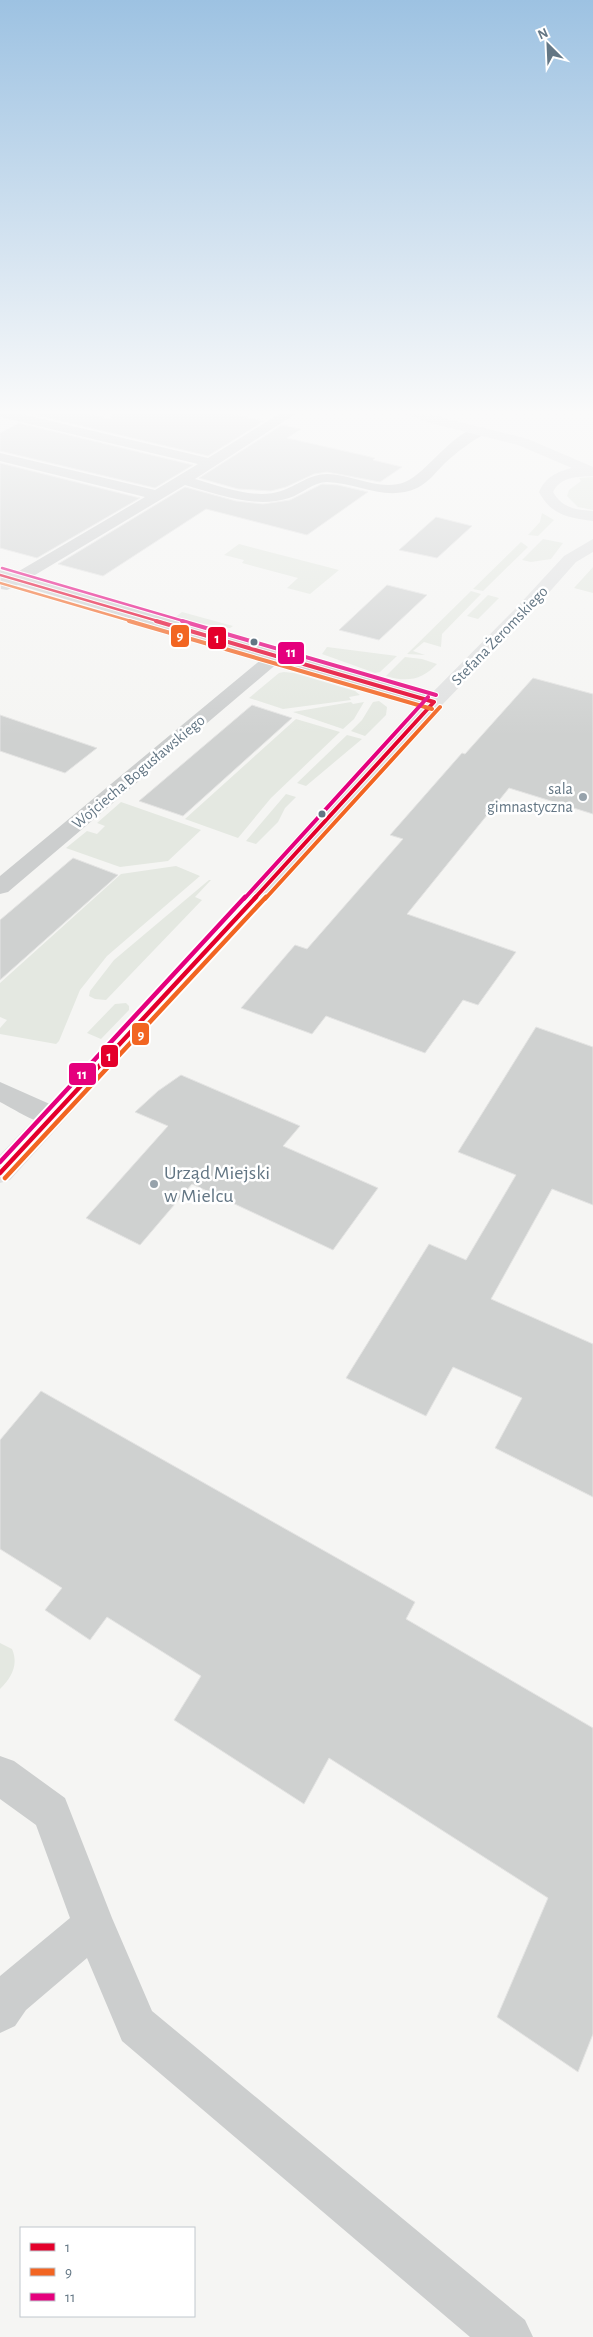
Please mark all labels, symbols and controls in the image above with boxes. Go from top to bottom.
north arrow [523,20,573,70]
text: N [536,26,550,42]
street label: Stefana Żeromskiego [447,582,551,688]
line badge: 9 [170,624,190,648]
line badge: 1 [207,626,227,650]
text: 9 [177,629,184,643]
text: 1 [214,632,220,646]
unlabelled marker [249,637,259,647]
line badge: 11 [277,641,305,665]
text: 11 [286,646,296,660]
street label: Wojciecha Bogusławskiego [69,712,209,833]
place label: sala gimnastyczna [487,781,573,816]
marker: sala gimnastyczna [577,791,589,803]
unlabelled marker [317,809,327,819]
line badge: 9 [131,1022,150,1046]
text: 9 [138,1028,145,1042]
line badge: 1 [100,1044,119,1068]
text: 1 [106,1050,112,1064]
line badge: 11 [68,1062,97,1086]
text: 11 [77,1068,87,1082]
place label: Urząd Miejski w Mielcu [164,1163,270,1206]
marker: Urząd Miejski w Mielcu [148,1178,160,1190]
legend [20,2227,195,2317]
text: 1 [65,2240,70,2255]
text: 9 [65,2265,72,2280]
text: 11 [65,2290,75,2305]

